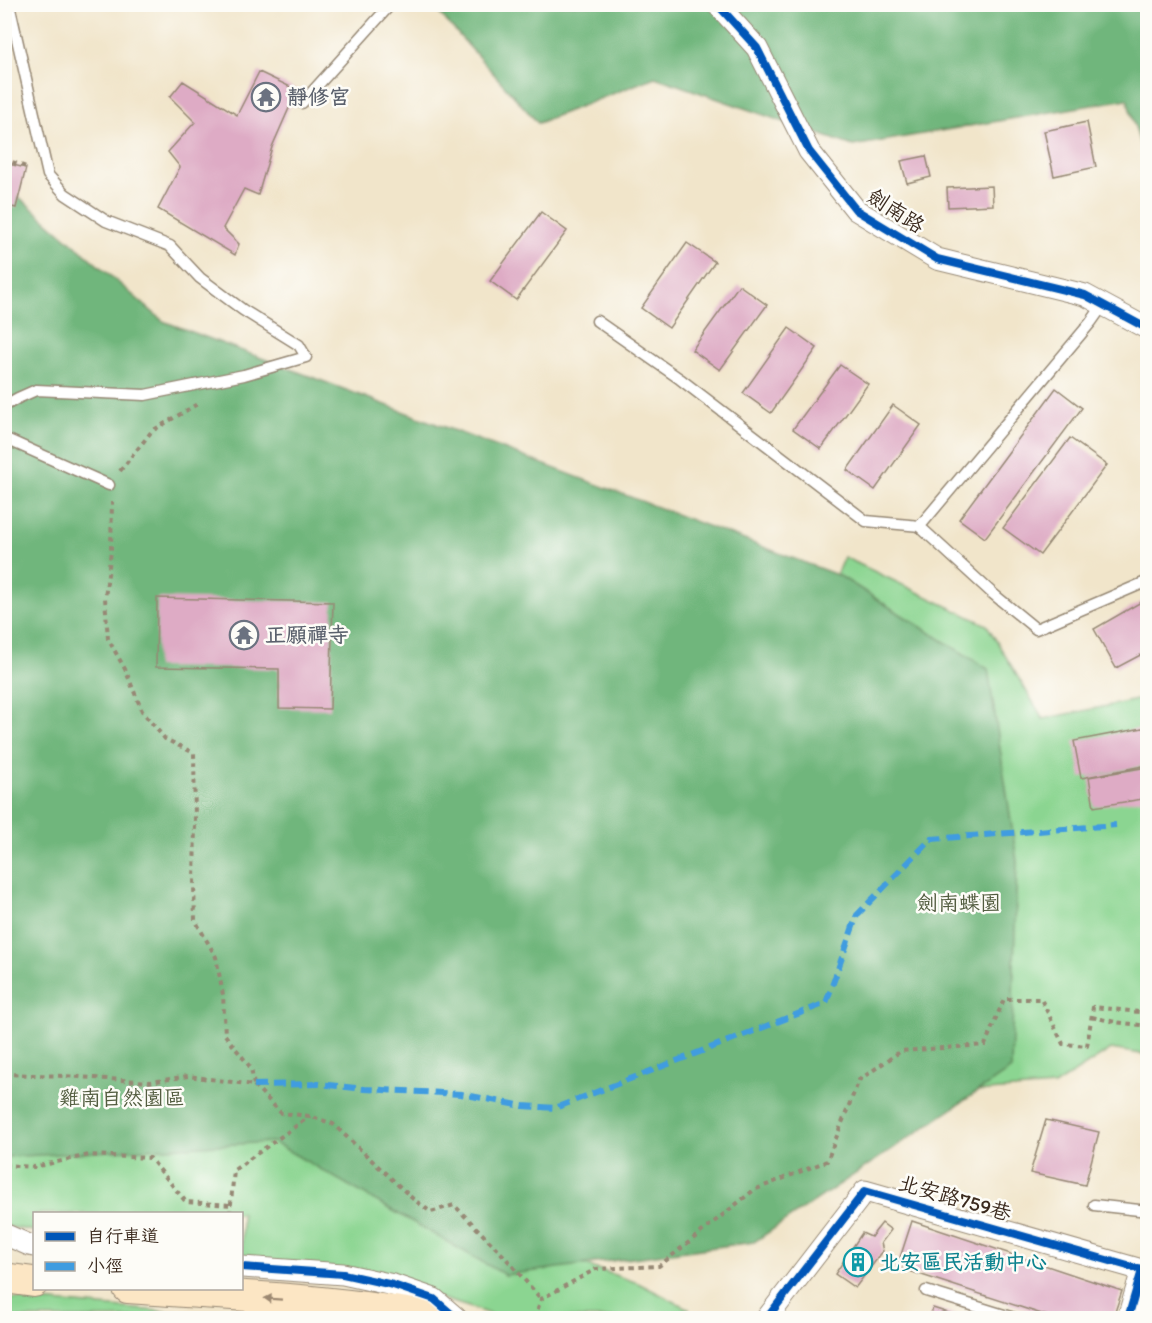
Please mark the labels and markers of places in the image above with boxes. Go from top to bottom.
temple icon: 靜修宮 [250,81,282,113]
place label: 靜修宮 [287,84,350,109]
temple icon: 正願禪寺 [228,619,260,651]
place label: 正願禪寺 [265,622,349,647]
building icon: 北安區民活動中心 [842,1246,874,1278]
place label: 北安區民活動中心 [879,1249,1047,1274]

